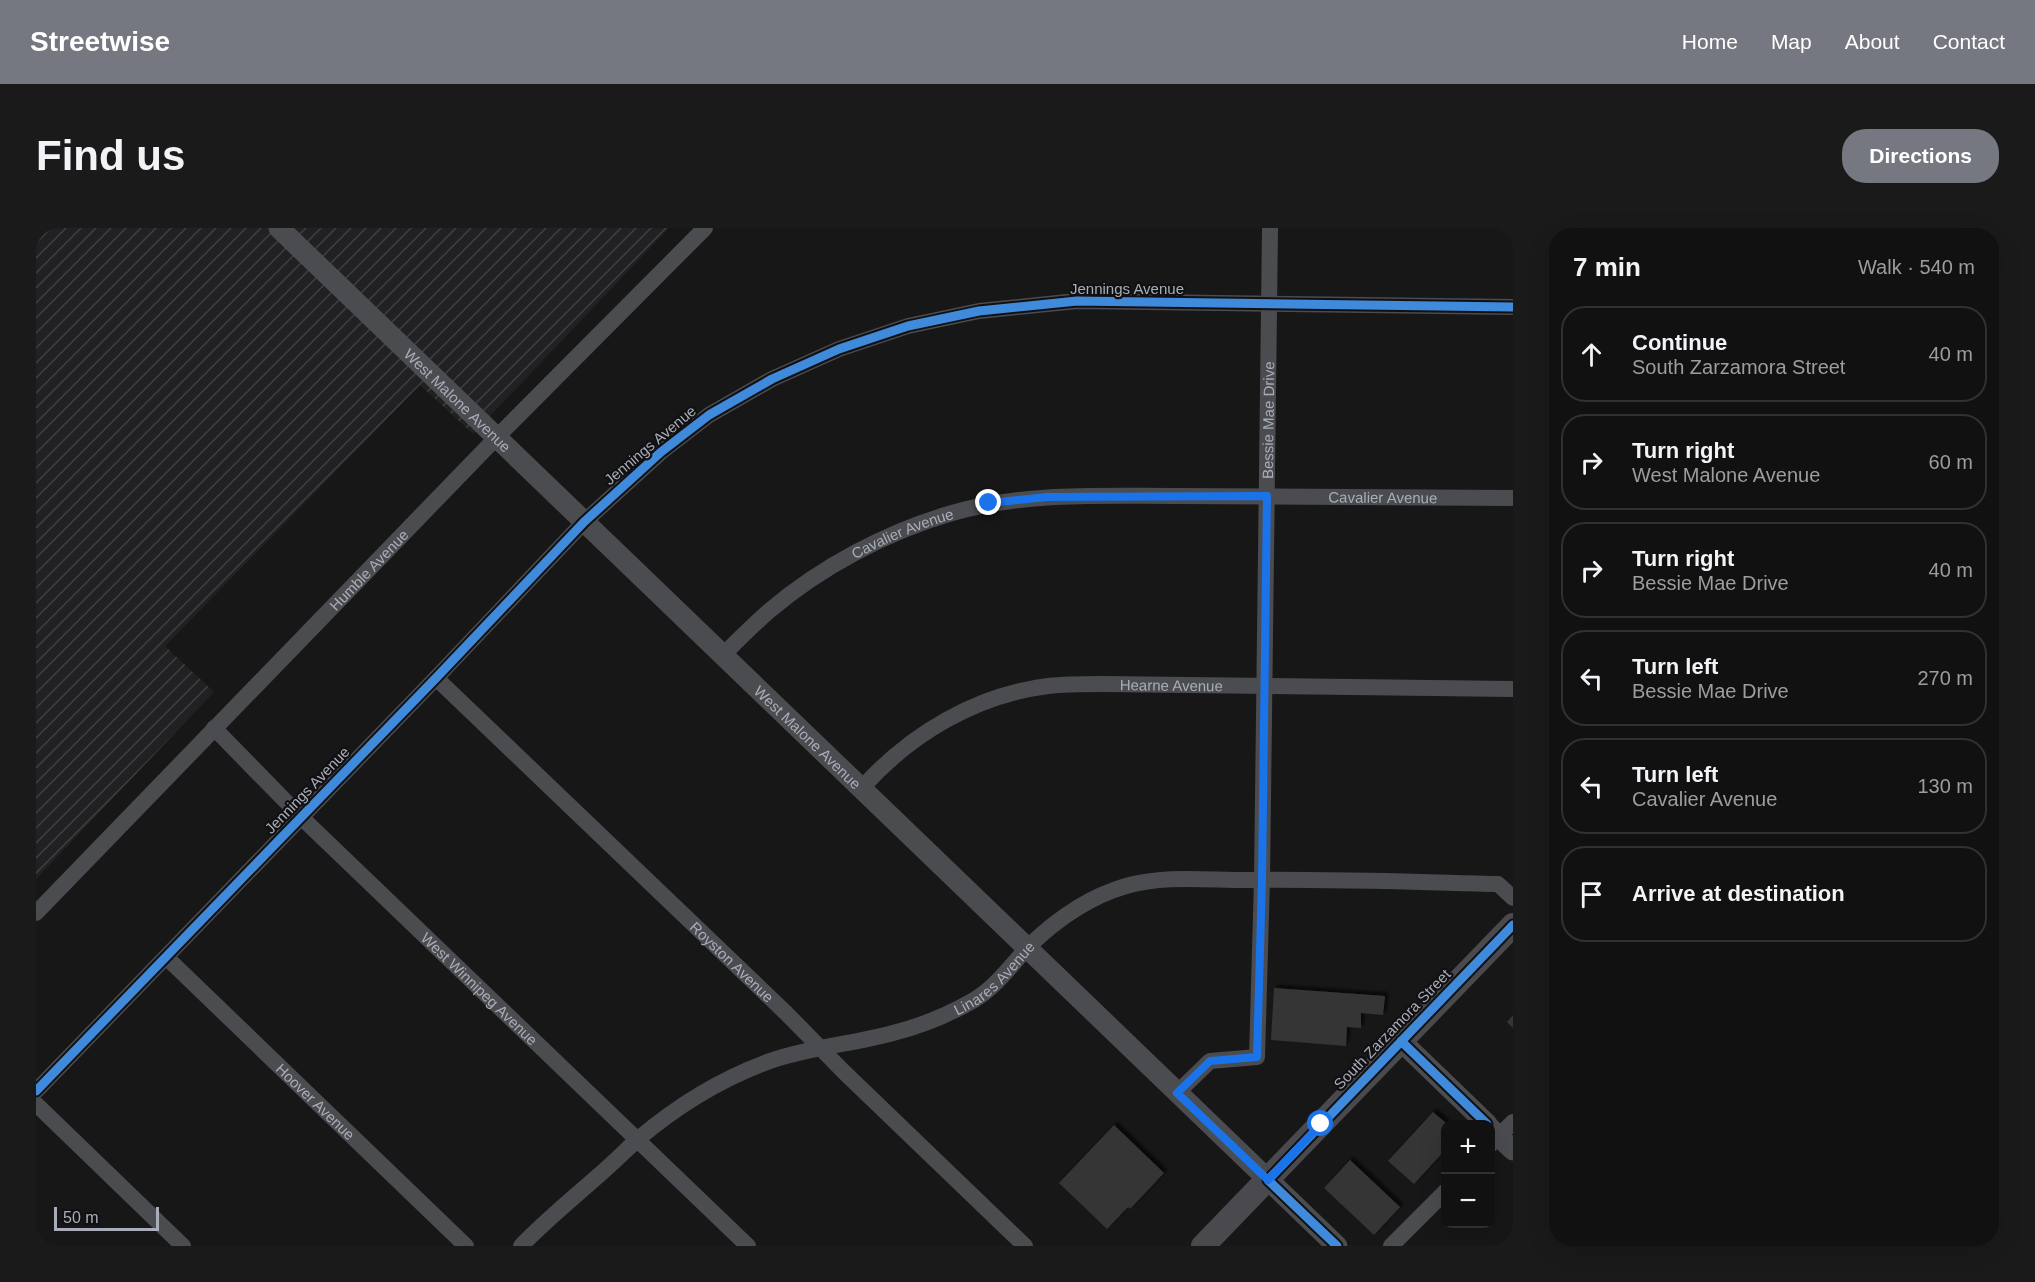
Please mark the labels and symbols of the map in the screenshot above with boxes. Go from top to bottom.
street label: Jennings Avenue [1070,280,1184,297]
street label: West Malone Avenue [401,345,514,455]
street label: Bessie Mae Drive [1258,361,1277,479]
street label: Jennings Avenue [601,402,699,488]
street label: Cavalier Avenue [1328,488,1437,506]
route end [975,489,1001,515]
street label: Cavalier Avenue [848,505,955,562]
street label: Humble Avenue [326,526,411,614]
street label: Hearne Avenue [1120,676,1223,694]
street label: West Malone Avenue [751,682,865,792]
street label: Jennings Avenue [261,743,353,837]
street label: Royston Avenue [687,918,777,1005]
street label: West Winnipeg Avenue [418,929,541,1048]
street label: Linares Avenue [951,938,1038,1018]
street label: South Zarzamora Street [1330,965,1454,1092]
street label: Hoover Avenue [273,1060,359,1143]
route start [1307,1110,1333,1136]
scale bar [54,1204,159,1232]

